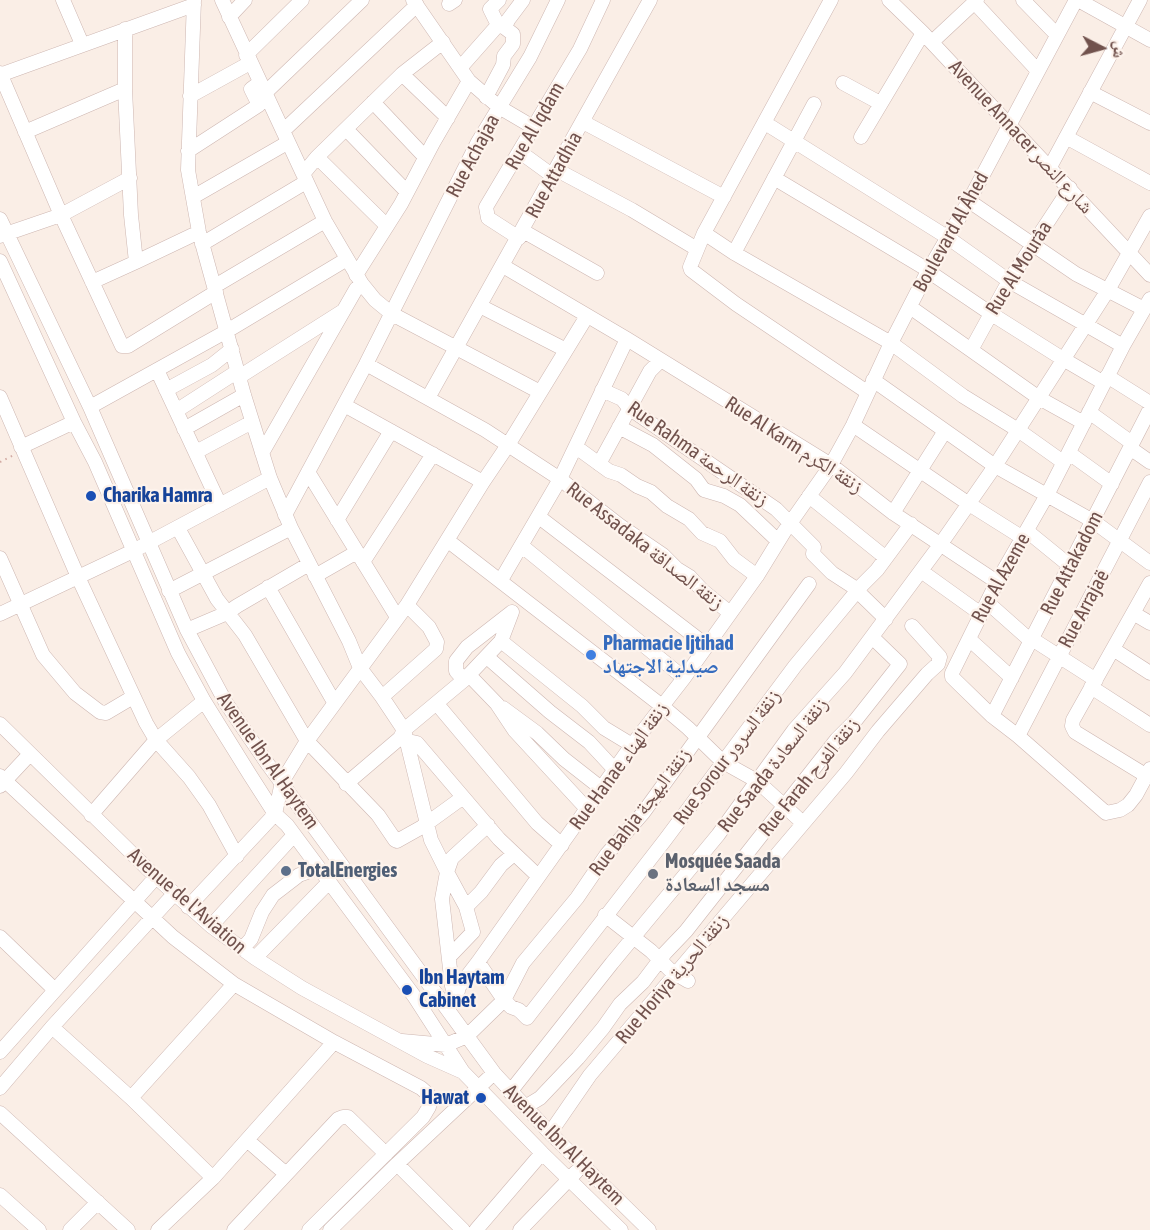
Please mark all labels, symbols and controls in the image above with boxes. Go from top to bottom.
north arrow [1072,18,1132,78]
text: ش [1110,40,1130,59]
street label: Avenue Annacer شارع النصر [944,55,1098,219]
street label: Rue Al Iqdam [500,78,570,174]
street label: Rue Achajaa [441,110,505,202]
street label: Rue Attadhia [520,128,588,222]
street label: Boulevard Al Âhed [908,168,994,296]
street label: Rue Al Mourâa [981,217,1057,319]
street label: Rue Al Karm زنقة الكرم [720,391,868,499]
street label: Rue Rahma زنقة الرحمة [623,396,773,512]
street label: Rue Assadaka زنقة الصداقة [561,477,729,615]
place label: Charika Hamra [103,484,212,508]
marker: Charika Hamra [84,489,98,503]
street label: Rue Attakadom [1036,507,1108,619]
street label: Rue Al Azeme [967,529,1035,627]
street label: Rue Arrajaë [1053,566,1115,652]
place label: Pharmacie Ijtihad صيدلية الاجتهاد [603,632,734,679]
marker: Pharmacie Ijtihad صيدلية الاجتهاد [584,648,598,662]
street label: Rue Sorour زنقة السرور [668,685,786,829]
street label: Avenue Ibn Al Haytem [212,688,324,834]
street label: Rue Saada زنقة السعادة [713,693,833,837]
street label: Rue Hanae زنقة الهناء [565,697,673,835]
street label: Rue Farah زنقة الفرح [754,713,864,841]
street label: Rue Bahja زنقة البهجة [584,743,696,881]
street label: Avenue de l'Aviation [123,843,251,959]
place label: Mosquée Saada مسجد السعادة [665,850,781,897]
place label: TotalEnergies [298,859,397,883]
marker: TotalEnergies [279,864,293,878]
marker: Mosquée Saada مسجد السعادة [646,867,660,881]
street label: Rue Horiya زنقة الحرية [611,909,733,1049]
place label: Ibn Haytam Cabinet [419,966,505,1013]
marker: Ibn Haytam Cabinet [400,983,414,997]
street label: Avenue Ibn Al Haytem [499,1080,629,1210]
place label: Hawat [421,1086,469,1110]
marker: Hawat [474,1091,488,1105]

